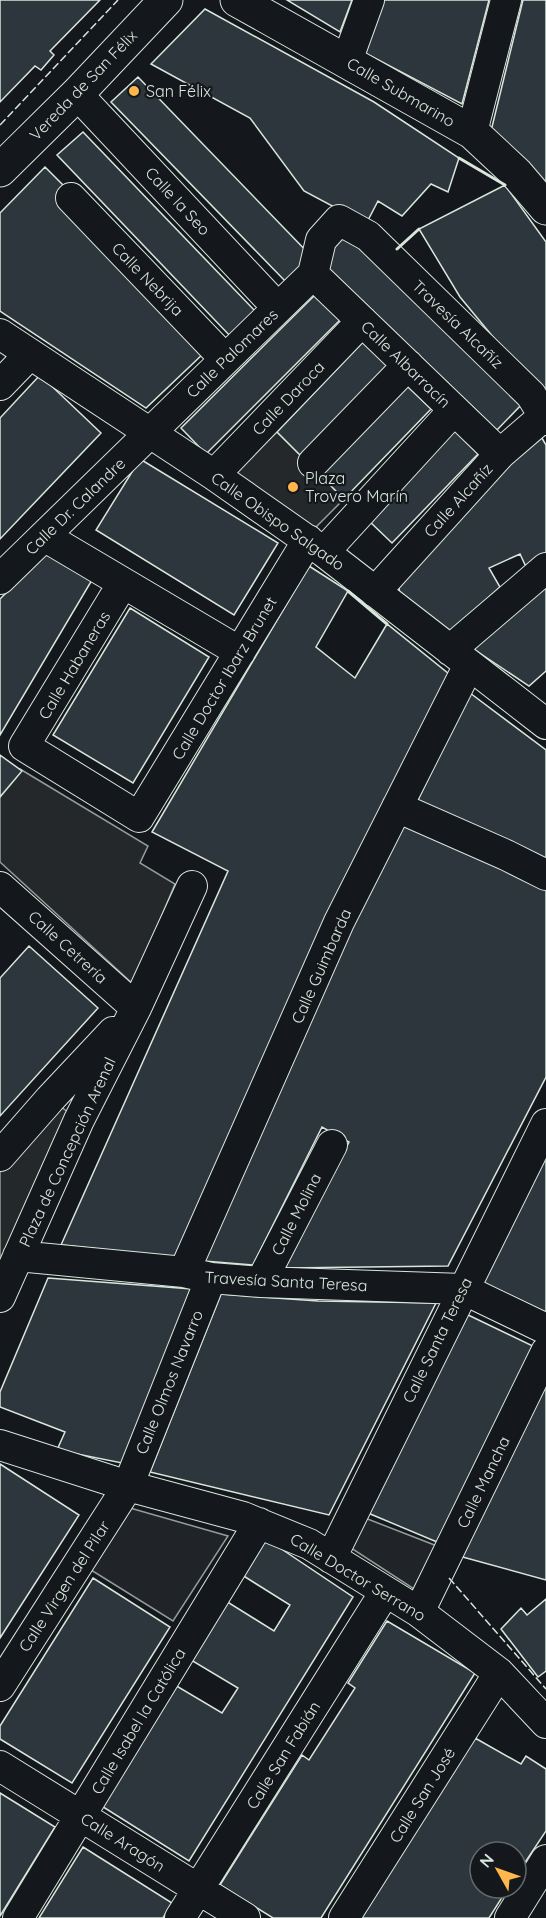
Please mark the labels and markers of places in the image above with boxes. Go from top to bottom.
place label: San Félix [146,81,211,101]
marker: San Félix [127,84,141,98]
place label: Plaza Trovero Marín [305,468,408,506]
marker: Plaza Trovero Marín [286,480,300,494]

